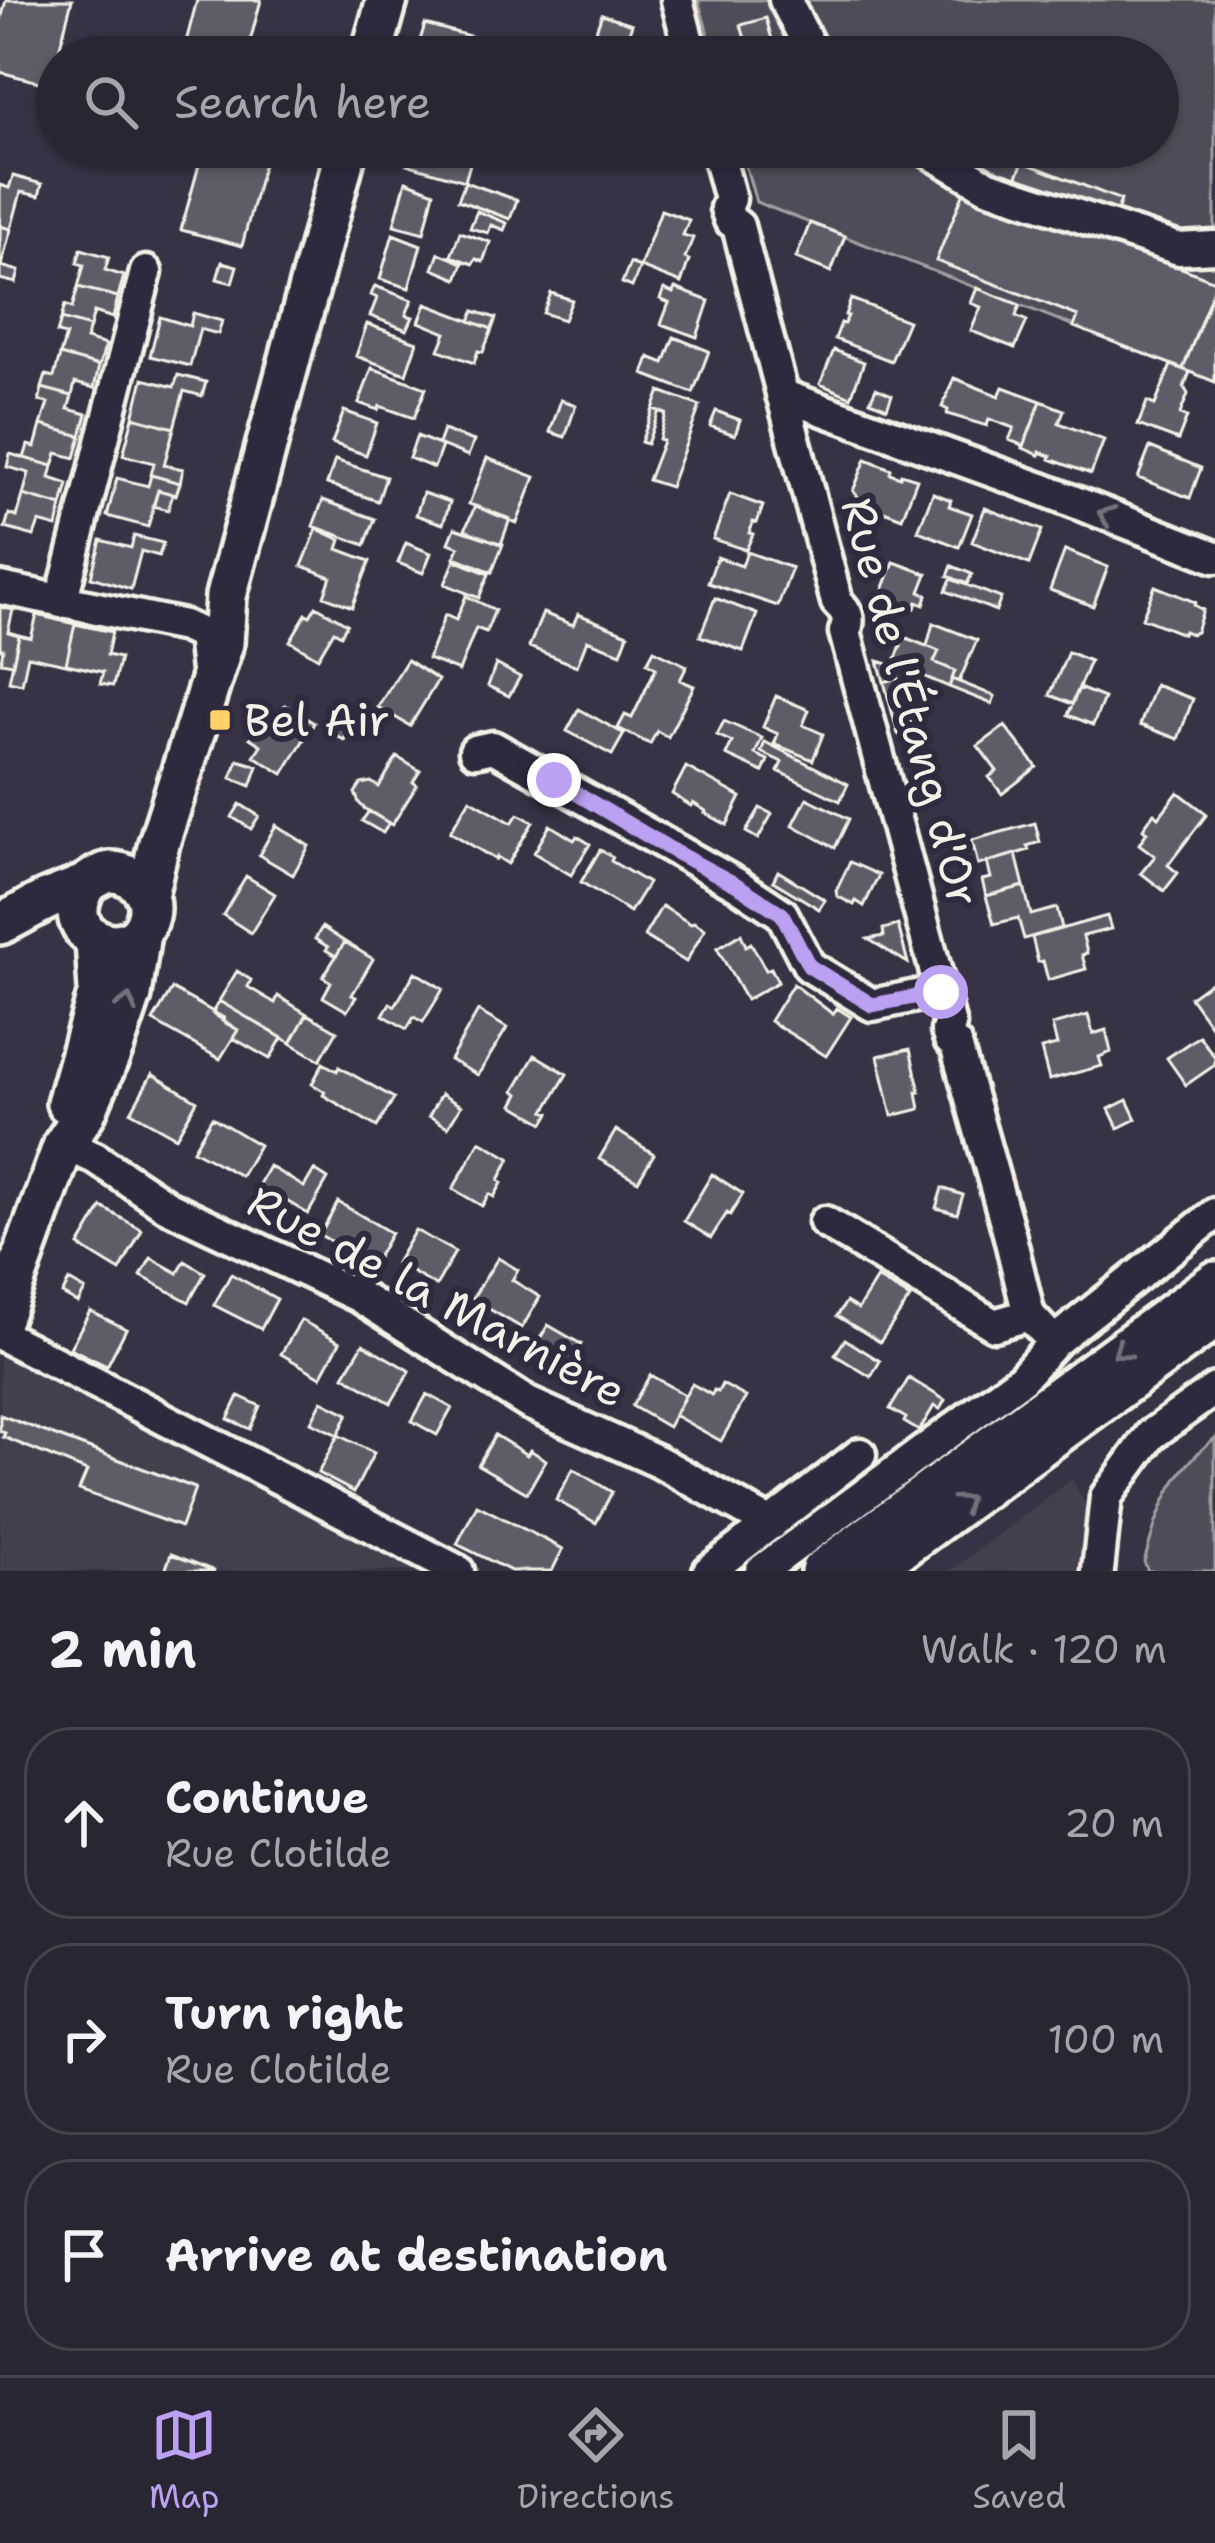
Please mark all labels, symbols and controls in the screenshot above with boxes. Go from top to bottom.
search box [36,36,1179,168]
icon: search [78,69,144,135]
text: Search here [174,72,431,132]
street label: Rue de l'Étang d'Or [828,491,994,913]
one-way arrow [1096,504,1117,529]
place label: Bel Air [244,690,390,750]
marker: Bel Air [207,707,233,733]
route end [527,753,581,807]
route start [914,965,968,1019]
one-way arrow [112,993,137,1014]
street label: Rue de la Marnière [237,1171,637,1421]
one-way arrow [1113,1337,1134,1359]
one-way arrow [951,1494,972,1516]
text: 2 min [48,1615,197,1683]
text: Walk · 120 m [921,1623,1167,1675]
text: Continue [165,1767,369,1827]
icon: ahead [51,1790,117,1856]
text: 20 m [1064,1797,1164,1849]
text: Rue Clotilde [165,1827,392,1879]
text: Turn right [165,1983,404,2043]
icon: right [51,2006,117,2072]
text: 100 m [1048,2013,1164,2065]
text: Rue Clotilde [165,2043,392,2095]
icon: arrive [51,2222,117,2288]
text: Arrive at destination [165,2225,668,2285]
tab: Map [149,2402,220,2519]
tab: Directions [517,2402,675,2519]
tab: Saved [972,2402,1066,2519]

